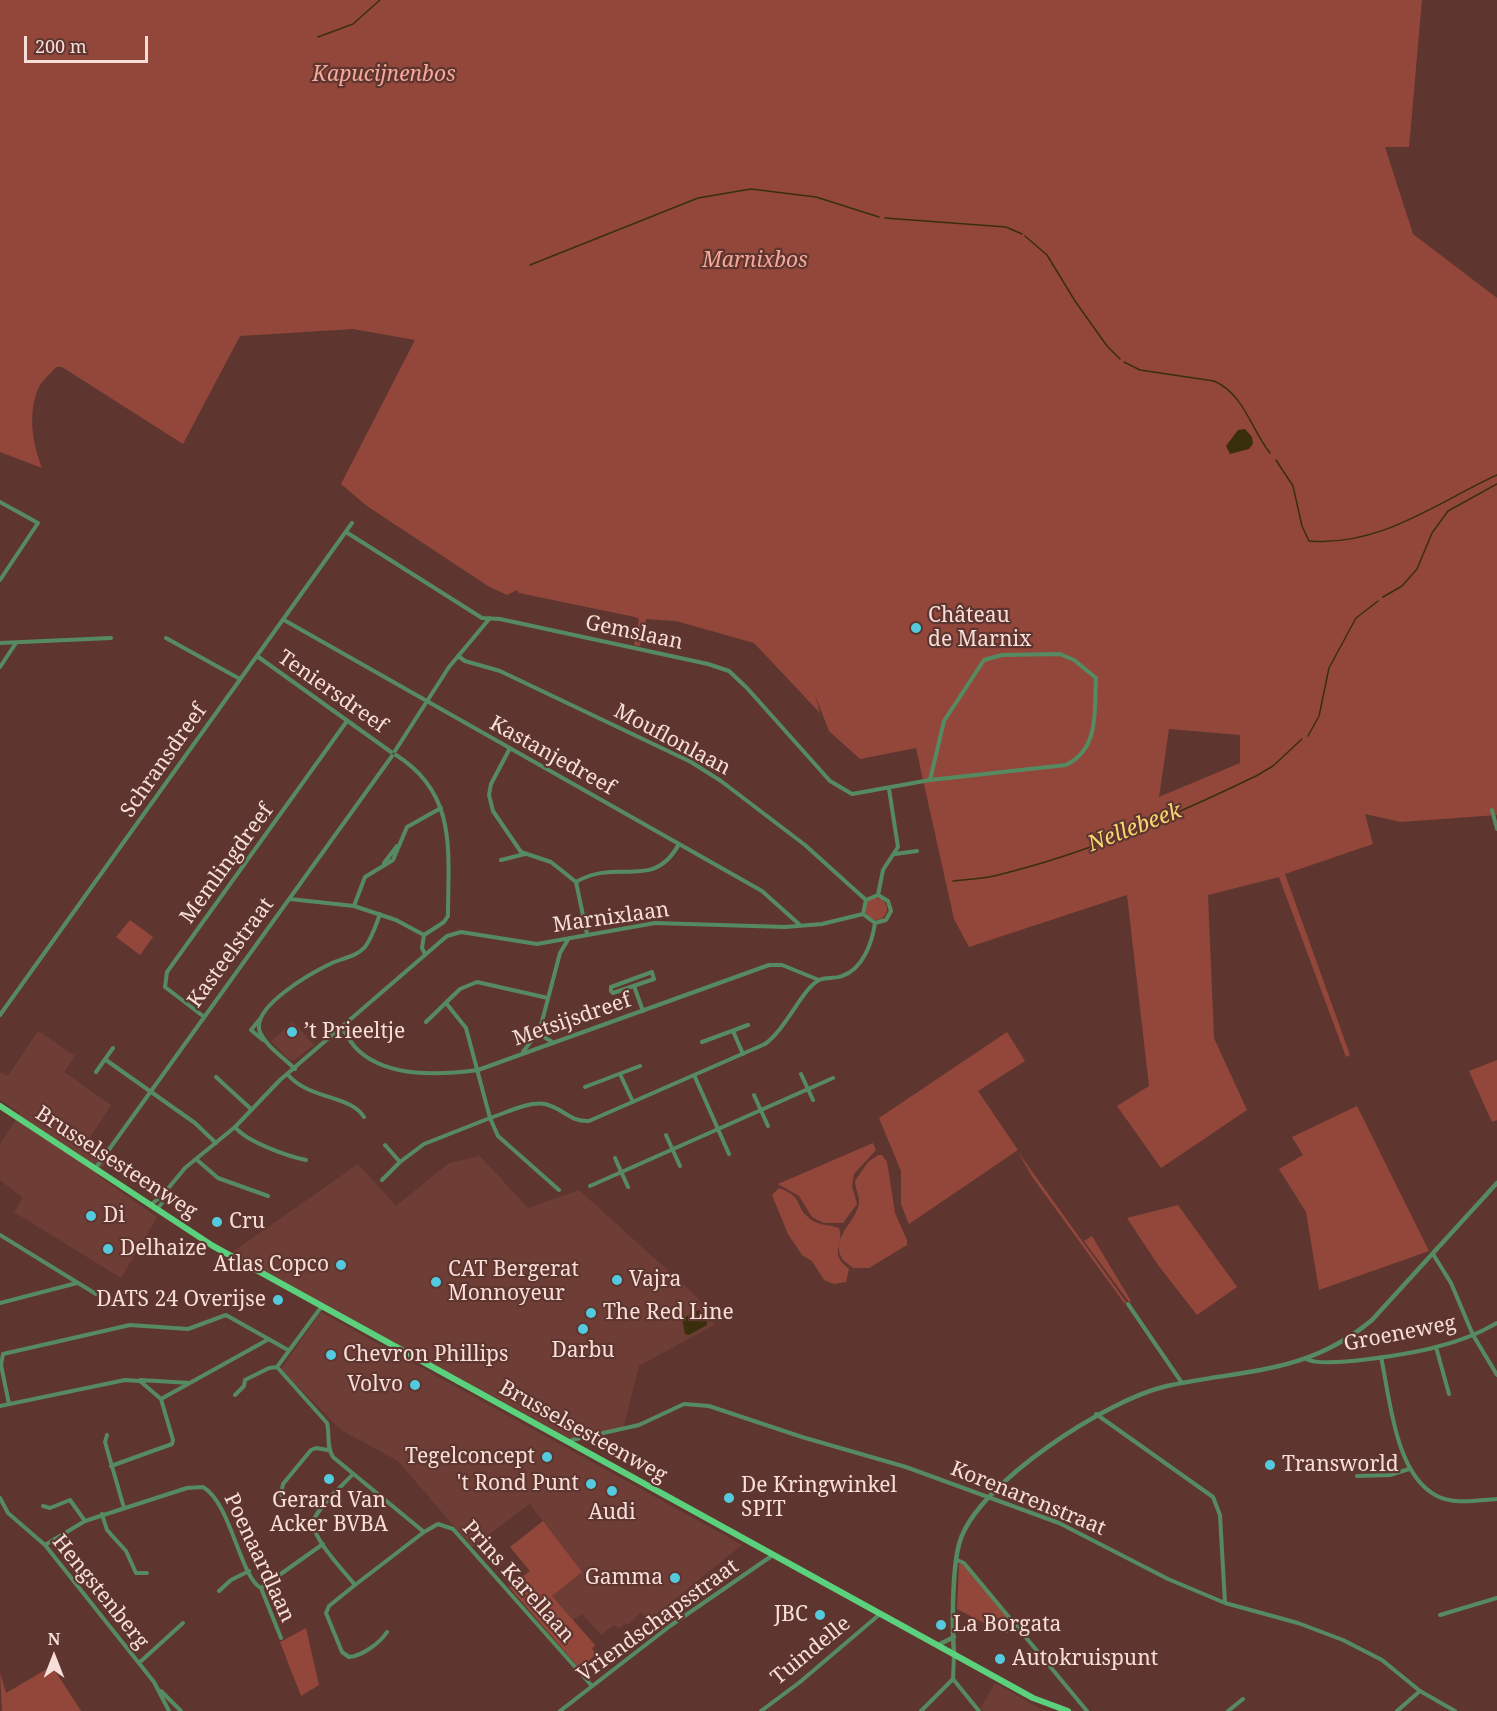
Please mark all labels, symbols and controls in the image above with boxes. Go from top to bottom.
scale bar [27,24,152,62]
text: 200 m [35,34,87,58]
park label: Kapucijnenbos [312,62,456,88]
park label: Marnixbos [702,248,808,274]
place label: Château de Marnix [928,603,1031,653]
street label: Gemslaan [583,610,685,656]
marker: Château de Marnix [909,621,923,635]
street label: Teniersdreef [273,645,391,739]
street label: Mouflonlaan [609,699,735,781]
street label: Schransdreef [116,700,212,822]
street label: Kastanjedreef [485,711,619,801]
water label: Nellebeek [1084,798,1186,858]
street label: Memlingdreef [175,799,279,929]
street label: Kasteelstraat [183,893,279,1013]
street label: Marnixlaan [551,897,671,939]
street label: Metsijsdreef [510,988,634,1052]
place label: ’t Prieeltje [304,1019,405,1045]
marker: ’t Prieeltje [285,1025,299,1039]
street label: Brusselsesteenweg [30,1101,202,1225]
place label: Di [103,1203,125,1229]
marker: Di [84,1209,98,1223]
place label: Cru [229,1209,265,1235]
marker: Cru [210,1215,224,1229]
place label: Delhaize [120,1236,207,1262]
marker: Delhaize [101,1242,115,1256]
place label: Atlas Copco [213,1252,329,1278]
place label: CAT Bergerat Monnoyeur [448,1257,579,1307]
marker: Atlas Copco [334,1258,348,1272]
place label: Vajra [629,1267,681,1293]
marker: Vajra [610,1273,624,1287]
marker: CAT Bergerat Monnoyeur [429,1275,443,1289]
place label: DATS 24 Overijse [96,1287,266,1313]
marker: DATS 24 Overijse [271,1293,285,1307]
place label: The Red Line [603,1300,734,1326]
marker: The Red Line [584,1306,598,1320]
street label: Groeneweg [1342,1311,1458,1357]
marker: Darbu [576,1322,590,1336]
place label: Darbu [551,1338,615,1364]
place label: Chevron Phillips [343,1342,508,1368]
marker: Chevron Phillips [324,1348,338,1362]
place label: Volvo [347,1372,403,1398]
street label: Brusselsesteenweg [495,1375,671,1489]
marker: Volvo [408,1378,422,1392]
place label: Tegelconcept [405,1444,535,1470]
marker: Tegelconcept [540,1450,554,1464]
place label: Transworld [1282,1452,1399,1478]
street label: Korenarenstraat [947,1456,1109,1542]
marker: Transworld [1263,1458,1277,1472]
place label: 't Rond Punt [457,1471,579,1497]
marker: Gerard Van Acker BVBA [322,1472,336,1486]
place label: De Kringwinkel SPIT [741,1473,897,1523]
marker: 't Rond Punt [584,1477,598,1491]
marker: Audi [605,1484,619,1498]
place label: Gerard Van Acker BVBA [270,1488,388,1538]
street label: Poenaardlaan [218,1489,300,1627]
marker: De Kringwinkel SPIT [722,1491,736,1505]
place label: Audi [588,1500,636,1526]
street label: Prins Karellaan [457,1516,579,1648]
street label: Hengstenberg [46,1530,154,1654]
street label: Vriendschapsstraat [572,1554,744,1688]
place label: Gamma [585,1565,663,1591]
marker: Gamma [668,1571,682,1585]
place label: JBC [774,1602,808,1628]
marker: JBC [813,1608,827,1622]
street label: Tuindelle [766,1611,856,1691]
place label: La Borgata [953,1612,1061,1638]
marker: La Borgata [934,1618,948,1632]
north arrow [24,1627,84,1687]
text: N [48,1628,60,1650]
place label: Autokruispunt [1012,1646,1158,1672]
marker: Autokruispunt [993,1652,1007,1666]

